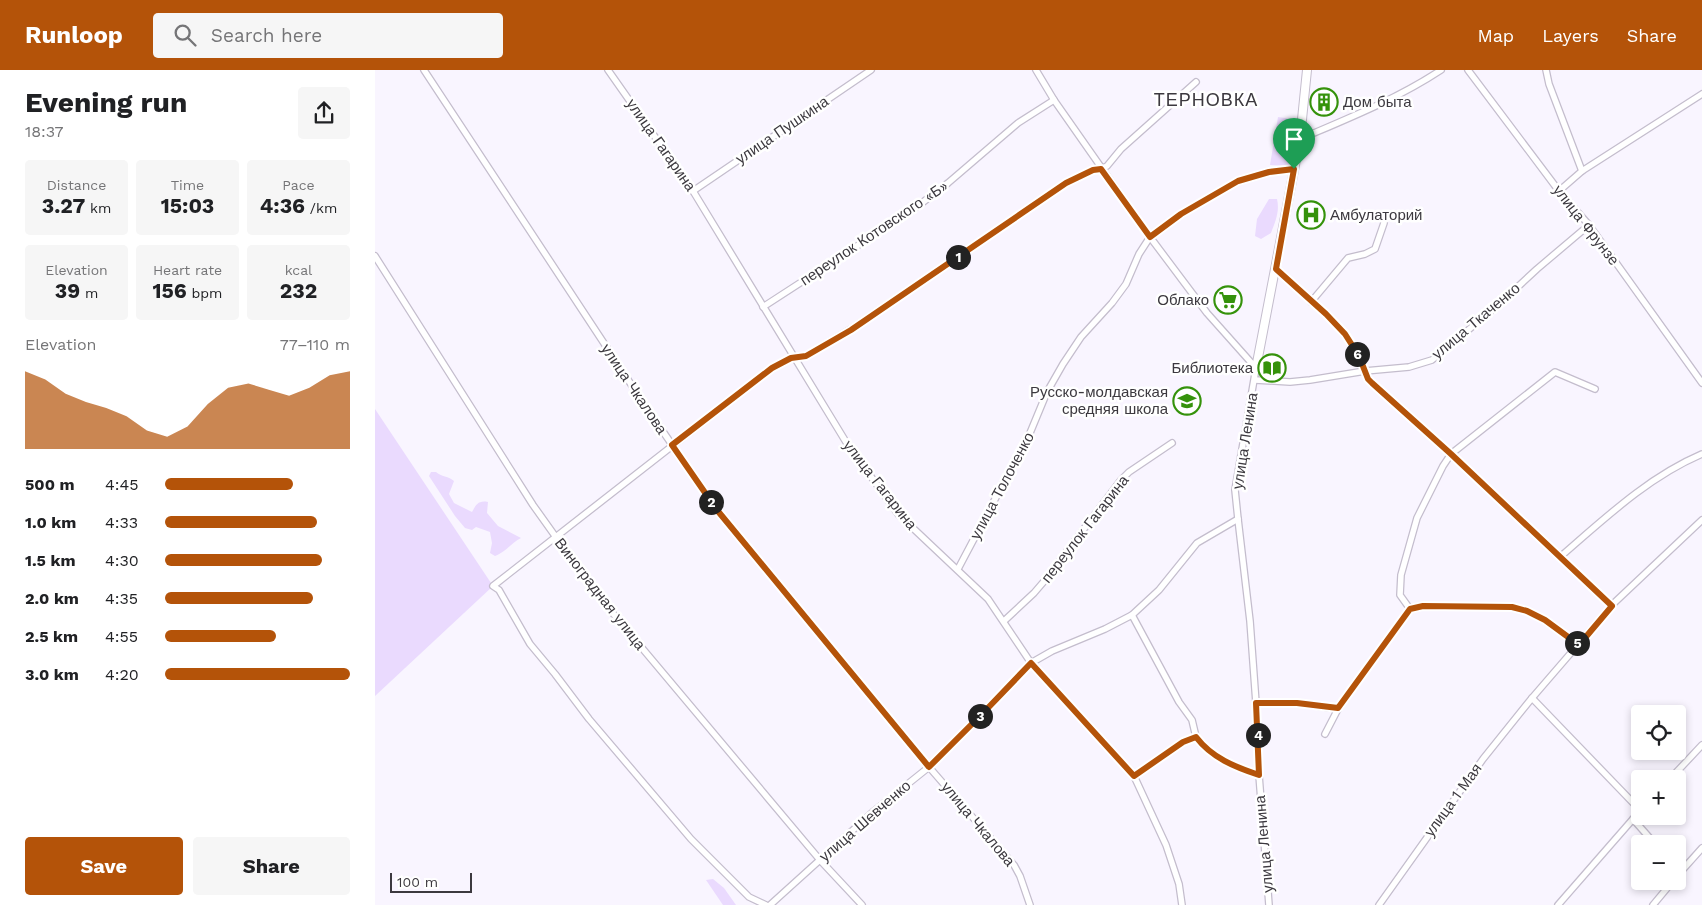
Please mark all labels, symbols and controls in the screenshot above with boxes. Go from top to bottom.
search box [153,13,503,58]
text: Runloop [25,21,123,49]
icon: search [171,21,199,49]
text: Search here [211,24,322,47]
text: Map [1477,25,1514,46]
text: Layers [1542,25,1599,46]
text: Share [1627,25,1677,46]
text: Evening run [25,86,187,119]
button: share [298,87,350,139]
building icon: Дом быта [1309,87,1339,117]
district label: ТЕРНОВКА [1154,89,1258,110]
street label: улица Пушкина [732,92,832,168]
place label: Дом быта [1343,93,1412,111]
street label: улица Гагарина [622,95,700,195]
pin [1273,118,1315,169]
text: 18:37 [25,122,64,141]
icon: arrive [1280,125,1308,153]
text: Distance [47,177,106,193]
text: Time [171,177,204,193]
text: Pace [282,177,315,193]
street label: переулок Котовского «Б» [797,177,951,289]
street label: улица Фрунзе [1549,181,1623,269]
text: 3.27 [42,193,85,218]
text: 15:03 [161,193,214,218]
text: 4:36 [260,193,305,218]
text: km [85,200,111,216]
text: /km [305,200,337,216]
hospital icon: Амбулаторий [1296,200,1326,230]
place label: Амбулаторий [1330,206,1423,224]
pin: 1 [945,244,971,270]
text: 1 [955,249,962,265]
text: Elevation [45,262,108,278]
text: Heart rate [153,262,222,278]
text: kcal [285,262,312,278]
text: 39 [55,278,80,303]
text: 156 [153,278,187,303]
text: 232 [280,278,317,303]
street label: улица Ткаченко [1428,279,1524,363]
text: m [80,285,98,301]
text: bpm [187,285,222,301]
supermarket icon: Облако [1213,285,1243,315]
place label: Облако [1157,291,1209,309]
text: Elevation [25,335,96,354]
text: 77–110 m [280,335,350,354]
street label: улица Чкалова [597,340,671,438]
pin: 6 [1345,342,1369,366]
text: 6 [1353,346,1362,362]
library icon: Библиотека [1257,353,1287,383]
place label: Библиотека [1171,359,1254,377]
place label: Русско-молдавская средняя школа [1030,383,1169,418]
school or university icon: Русско-молдавская средняя школа [1172,386,1202,416]
street label: улица Ленина [1228,391,1262,491]
street label: улица Толоченко [966,429,1038,543]
street label: улица Гагарина [839,437,921,534]
street label: переулок Гагарина [1037,471,1133,586]
text: 500 m [25,475,75,494]
text: 4:45 [105,475,139,494]
pin: 2 [699,490,723,514]
text: 2 [707,494,716,510]
text: 1.0 km [25,513,76,532]
text: 4:33 [105,513,138,532]
street label: Виноградная улица [551,534,650,654]
text: 1.5 km [25,551,75,570]
text: 4:30 [105,551,139,570]
text: 2.0 km [25,589,79,608]
text: 4:35 [105,589,138,608]
text: 2.5 km [25,627,78,646]
text: 4:55 [105,627,138,646]
pin: 5 [1565,630,1589,656]
text: 5 [1573,635,1582,651]
text: 3.0 km [25,665,79,684]
text: 4:20 [105,665,139,684]
pin: 3 [967,704,993,728]
map controls [1631,705,1686,890]
button: locate [1631,705,1686,760]
text: 3 [976,708,985,724]
pin: 4 [1245,722,1271,748]
text: 4 [1254,727,1263,743]
street label: улица 1 Мая [1420,760,1486,840]
button: + [1631,770,1686,825]
street label: улица Шевченко [816,776,914,866]
street label: улица Чкалова [937,778,1019,870]
street label: улица Ленина [1251,794,1277,894]
button: − [1631,835,1686,890]
button: Save [25,837,183,895]
button: Share [193,837,350,895]
scale bar [390,870,473,893]
text: 100 m [397,874,438,890]

